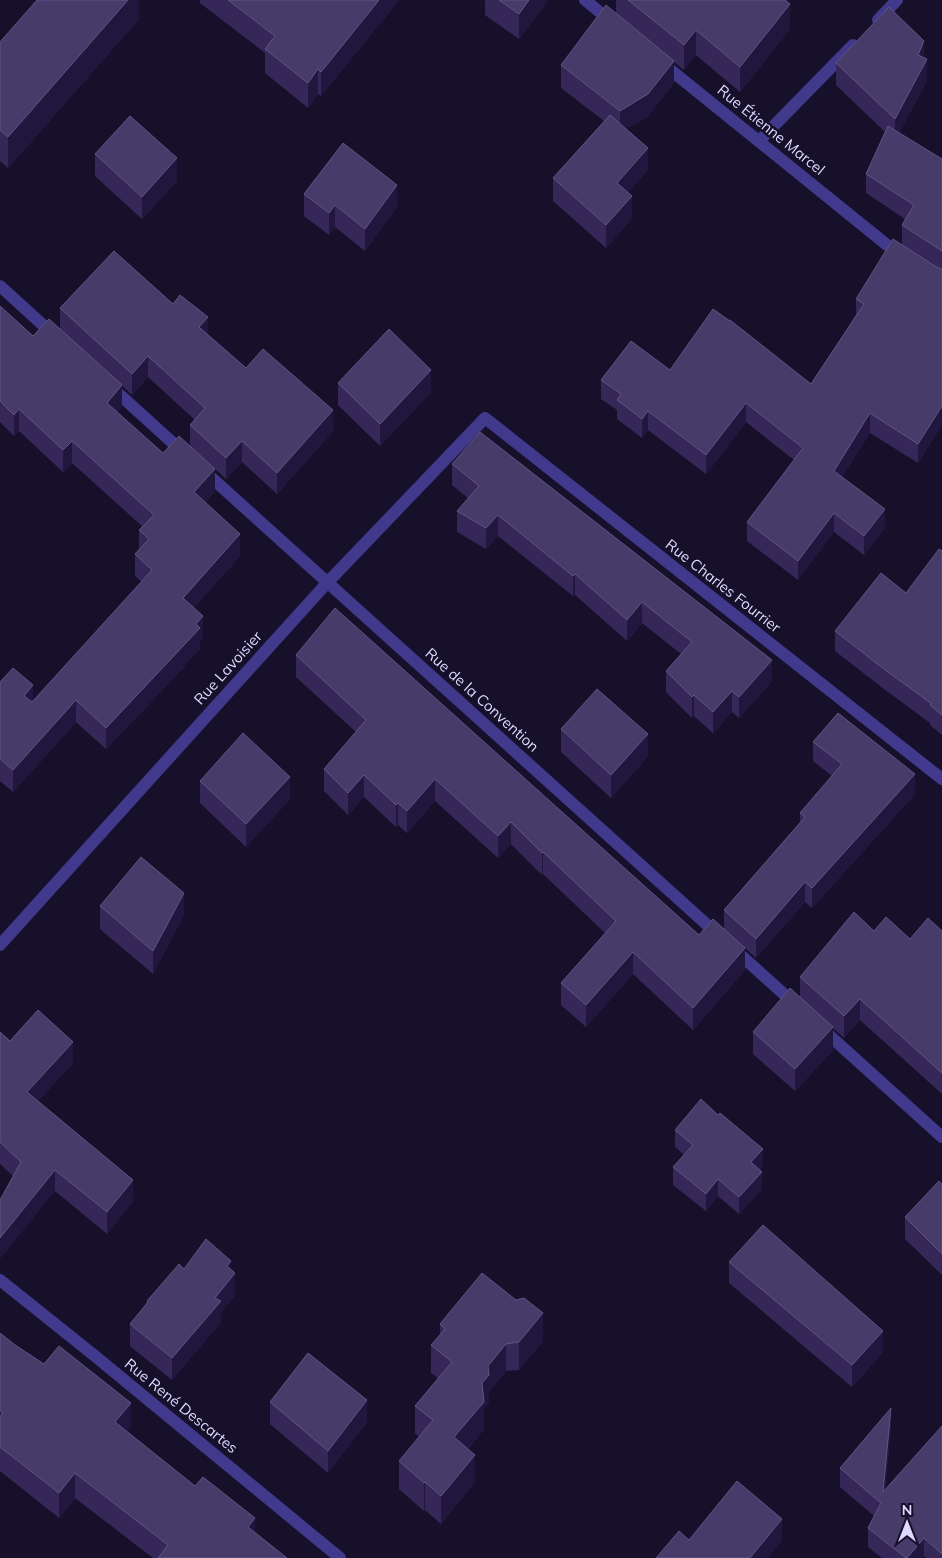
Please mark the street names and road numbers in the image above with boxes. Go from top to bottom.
street label: Rue Étienne Marcel [714,80,829,179]
street label: Rue Charles Fourrier [662,535,785,637]
street label: Rue Lavoisier [190,626,266,709]
street label: Rue de la Convention [421,643,543,756]
street label: Rue René Descartes [121,1354,242,1457]

